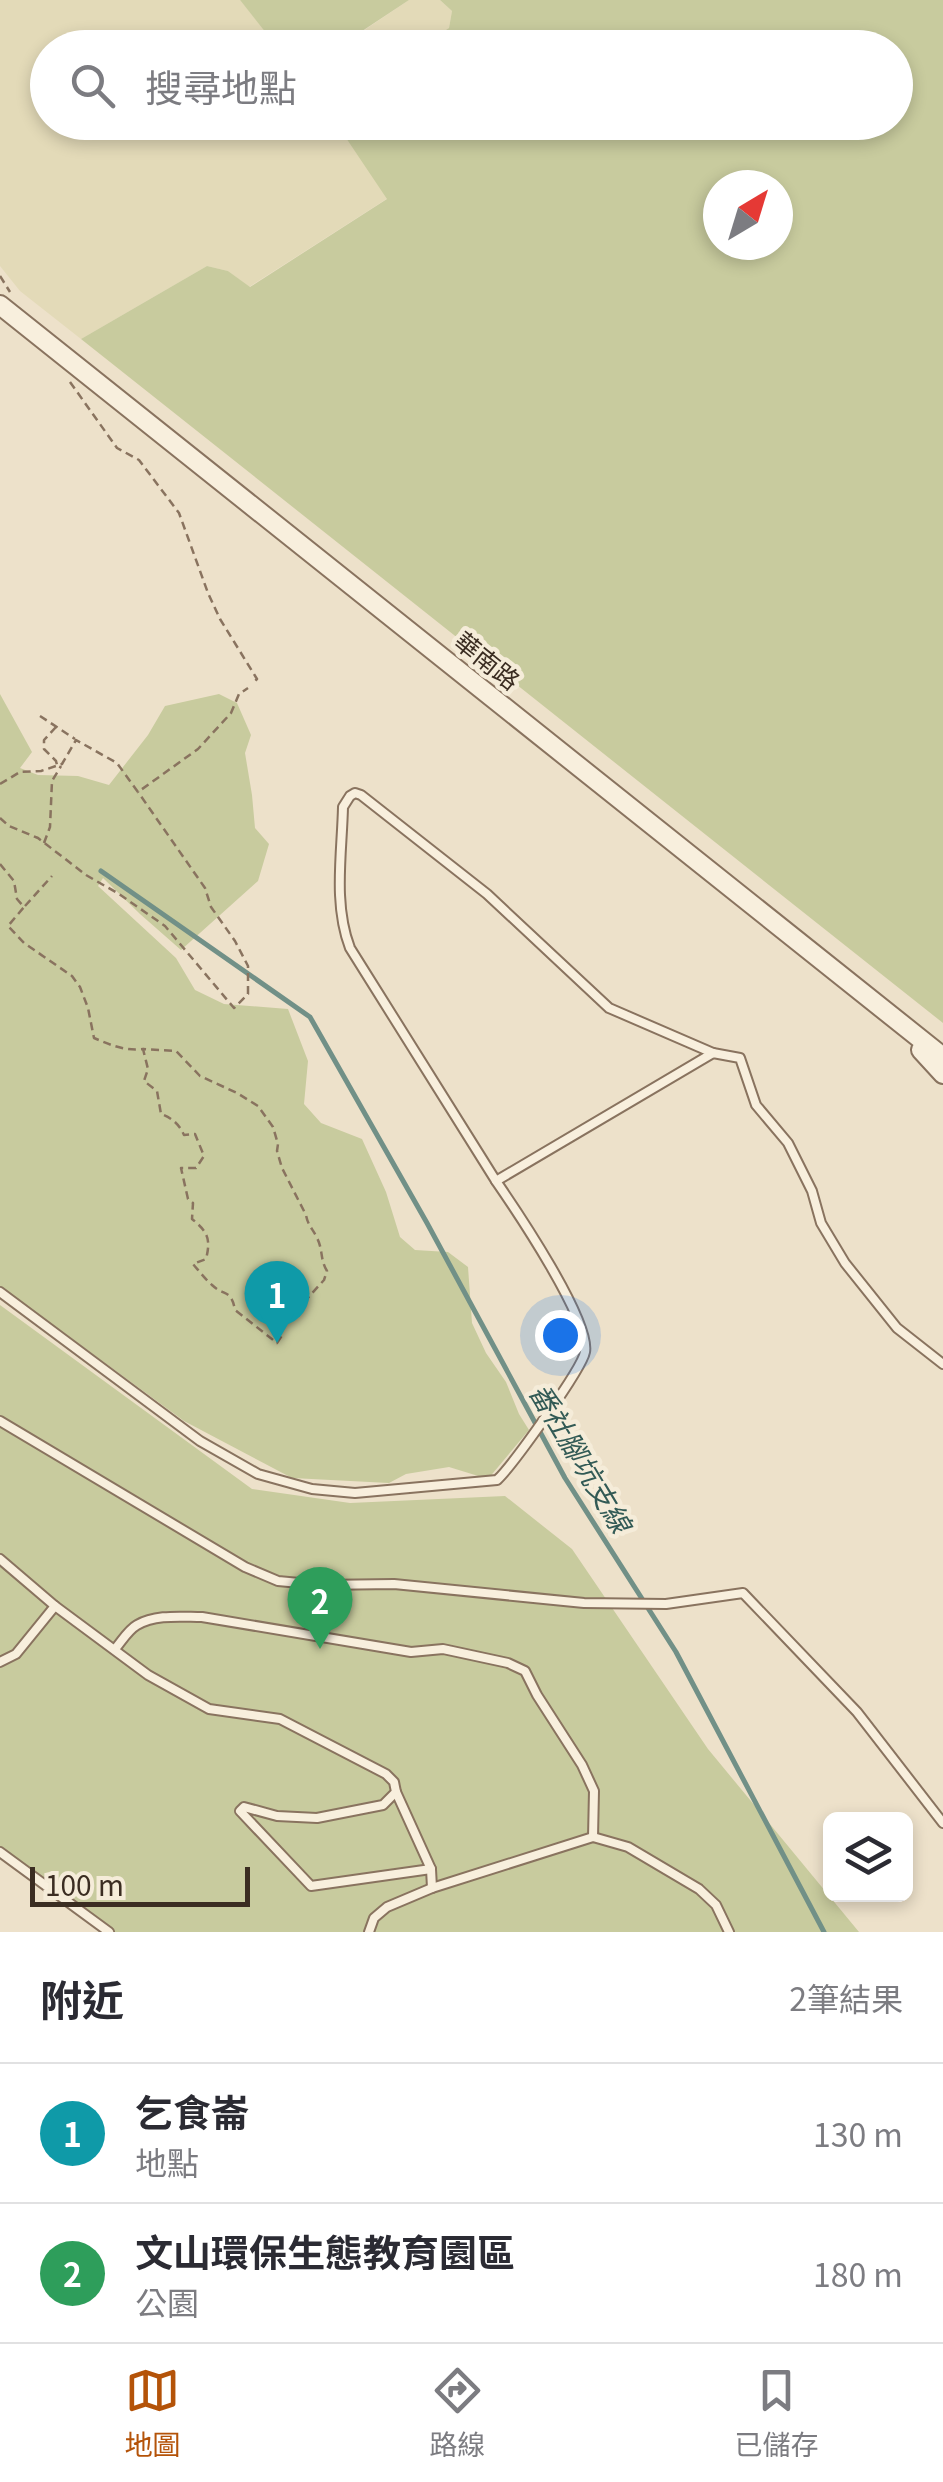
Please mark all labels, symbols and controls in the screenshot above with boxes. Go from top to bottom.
search box [30,30,913,140]
icon: search [65,58,120,113]
text: 搜尋地點 [145,58,297,113]
north arrow [703,170,793,260]
street label: 華南路 [448,622,529,697]
pin: 1 [244,1260,310,1343]
your location [535,1310,586,1361]
water label: 番社腳坑支線 [521,1375,644,1542]
pin: 2 [288,1566,352,1649]
map controls [823,1812,913,1902]
button: layers [823,1812,913,1902]
scale bar [30,1862,250,1906]
text: 100 m [45,1864,124,1904]
text: 附近 [40,1967,124,2028]
text: 2筆結果 [789,1974,903,2020]
text: 乞食崙 [135,2083,249,2138]
text: 1 [63,2110,82,2156]
text: 130 m [813,2110,903,2156]
text: 地點 [135,2138,199,2184]
text: 文山環保生態教育園區 [135,2223,515,2278]
text: 2 [63,2250,82,2296]
text: 180 m [813,2250,903,2296]
text: 公園 [135,2278,199,2324]
tab: 地圖 [124,2363,181,2463]
tab: 路線 [429,2363,486,2463]
tab: 已儲存 [734,2363,819,2463]

